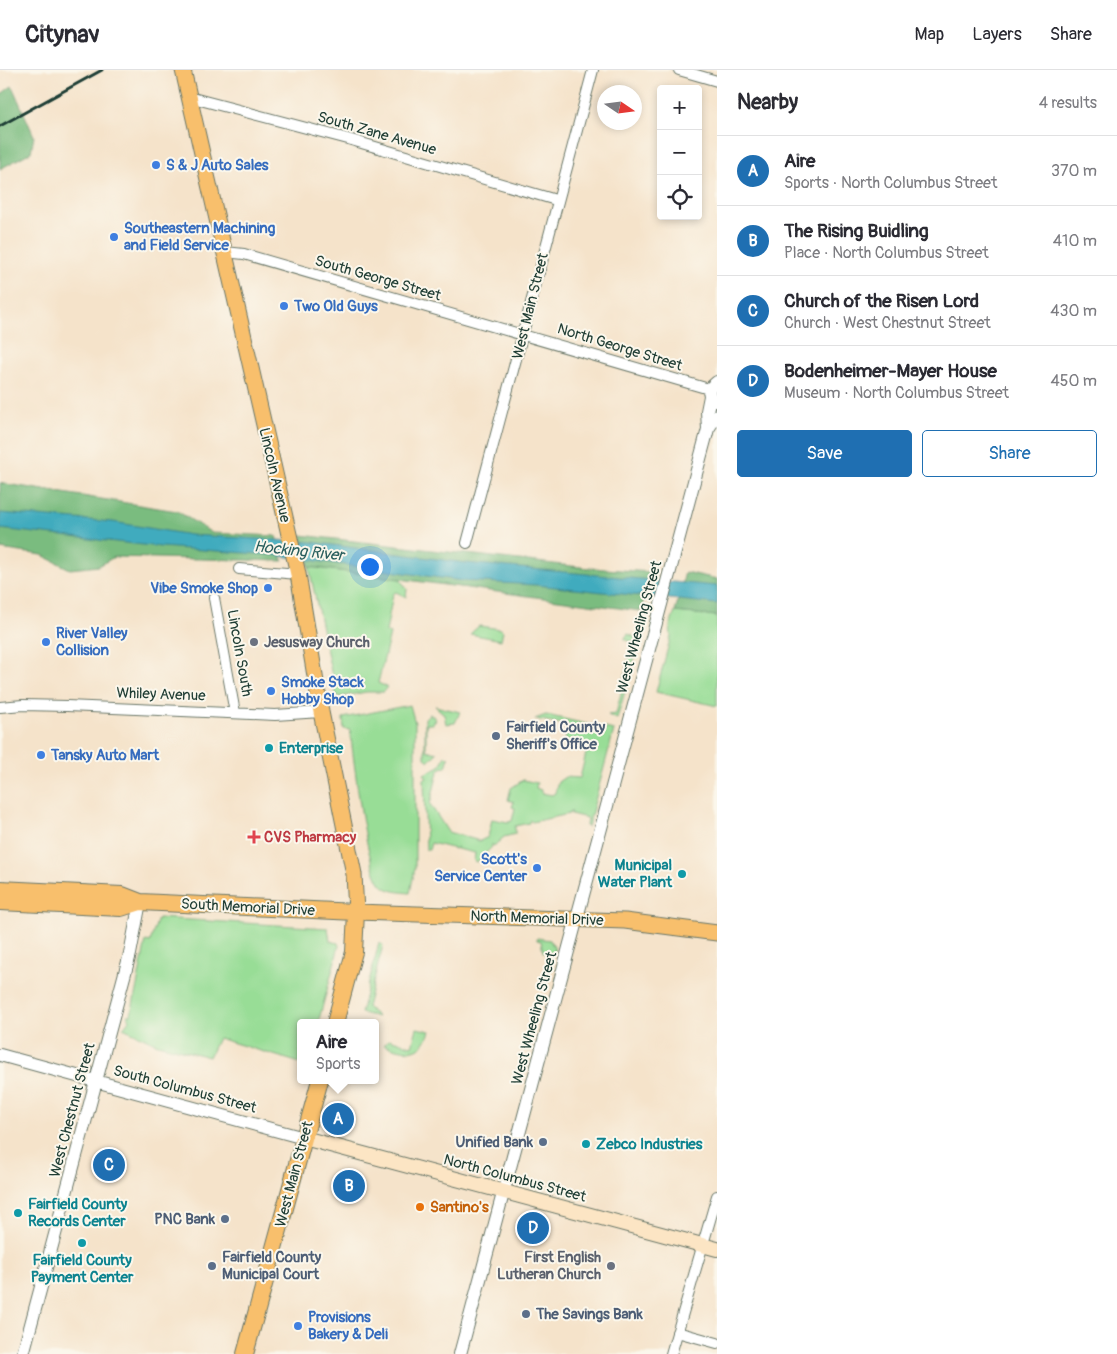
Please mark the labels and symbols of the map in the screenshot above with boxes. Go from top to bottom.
north arrow [597,85,642,130]
street label: South Zane Avenue [315,107,439,160]
place label: S & J Auto Sales [166,156,269,175]
marker: S & J Auto Sales [150,159,162,171]
place label: Southeastern Machining and Field Service [124,219,276,255]
marker: Southeastern Machining and Field Service [108,231,120,243]
street label: West Main Street [508,250,553,361]
street label: South George Street [313,251,444,306]
place label: Two Old Guys [293,297,378,316]
marker: Two Old Guys [278,300,290,312]
street label: North George Street [555,319,685,376]
street label: Lincoln Avenue [254,426,295,525]
water label: Hocking River [253,536,347,566]
your location [357,554,383,580]
street label: West Wheeling Street [613,558,667,696]
place label: Vibe Smoke Shop [150,579,258,598]
marker: Vibe Smoke Shop [262,582,274,594]
street label: Lincoln South [223,608,256,698]
place label: River Valley Collision [56,624,128,660]
place label: Jesusway Church [264,633,370,652]
marker: River Valley Collision [40,636,52,648]
marker: Jesusway Church [248,636,260,648]
place label: Smoke Stack Hobby Shop [281,673,364,709]
street label: Whiley Avenue [116,683,207,706]
marker: Smoke Stack Hobby Shop [265,685,277,697]
place label: Fairfield County Sheriff's Office [506,718,606,754]
marker: Fairfield County Sheriff's Office [490,730,502,742]
place label: Enterprise [279,739,344,758]
marker: Enterprise [263,742,275,754]
place label: Tansky Auto Mart [50,746,160,765]
marker: Tansky Auto Mart [35,749,47,761]
place label: CVS Pharmacy [264,828,357,847]
marker: CVS Pharmacy [248,831,260,843]
place label: Scott's Service Center [434,850,528,886]
place label: Municipal Water Plant [598,856,673,892]
marker: Scott's Service Center [531,862,543,874]
marker: Municipal Water Plant [676,868,688,880]
street label: South Memorial Drive [181,895,316,921]
street label: North Memorial Drive [470,907,604,930]
street label: West Wheeling Street [508,949,562,1087]
street label: West Chestnut Street [45,1040,100,1180]
street label: South Columbus Street [111,1061,259,1118]
pin: A [322,1100,354,1138]
street label: West Main Street [271,1118,318,1229]
place label: Unified Bank [455,1133,534,1152]
place label: Zebco Industries [596,1135,703,1154]
marker: Unified Bank [537,1136,549,1148]
marker: Zebco Industries [580,1138,592,1150]
pin: C [93,1146,125,1184]
street label: North Columbus Street [442,1150,589,1207]
pin: B [333,1167,365,1205]
place label: Fairfield County Records Center [28,1195,128,1231]
place label: Santino's [430,1198,489,1217]
marker: Santino's [414,1201,426,1213]
marker: Fairfield County Records Center [12,1207,24,1219]
pin: D [517,1209,549,1247]
place label: PNC Bank [154,1210,216,1229]
marker: PNC Bank [219,1213,231,1225]
marker: Fairfield County Payment Center [76,1237,88,1249]
place label: Fairfield County Municipal Court [222,1248,322,1284]
place label: First English Lutheran Church [497,1248,601,1284]
place label: Fairfield County Payment Center [31,1251,134,1287]
marker: Fairfield County Municipal Court [206,1260,218,1272]
marker: First English Lutheran Church [605,1260,617,1272]
place label: The Savings Bank [535,1305,644,1324]
place label: Provisions Bakery & Deli [308,1308,388,1344]
marker: The Savings Bank [520,1308,532,1320]
marker: Provisions Bakery & Deli [292,1320,304,1332]

